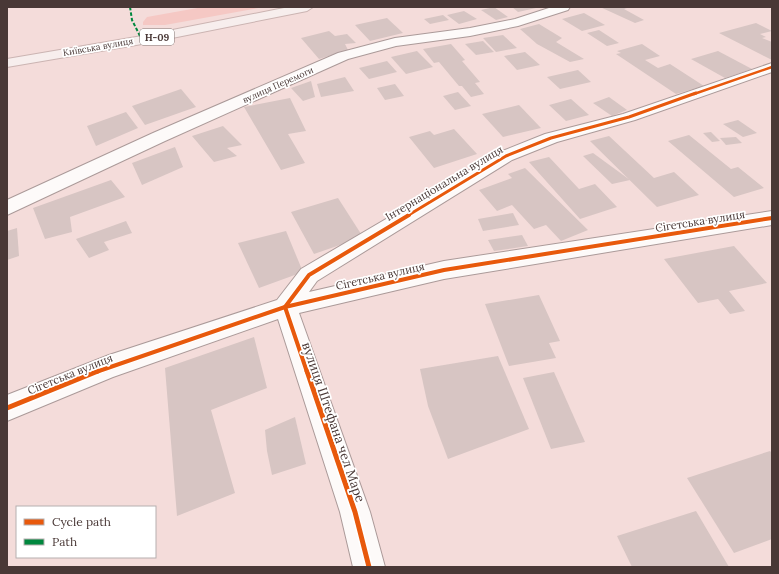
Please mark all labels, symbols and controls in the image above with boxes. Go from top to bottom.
road number: Н-09 [140,29,174,45]
street label: Київська вулиця [62,35,134,58]
street label: вулиця Перемоги [241,64,315,105]
street label: Інтернаціональна вулиця [383,142,505,224]
street label: Сігетська вулиця [654,207,746,235]
street label: Сігетська вулиця [334,259,426,293]
street label: вулиця Штефана чел Маре [298,340,369,505]
street label: Сігетська вулиця [25,351,115,397]
legend [16,506,156,558]
text: Cycle path [52,514,111,529]
text: Path [52,534,77,549]

